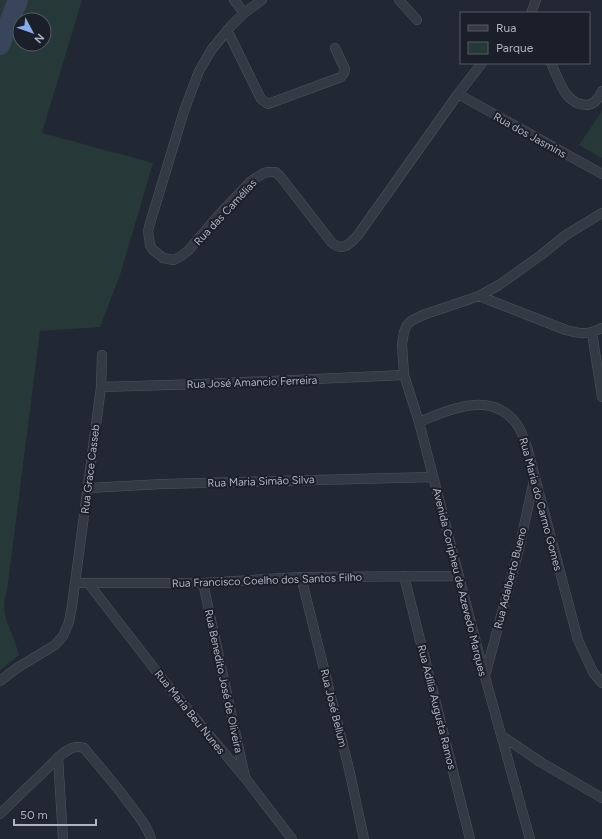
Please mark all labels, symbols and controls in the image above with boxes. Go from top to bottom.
north arrow [12,12,52,52]
legend [460,12,590,64]
text: Rua [496,21,516,35]
text: N [31,31,47,46]
text: Parque [496,41,534,55]
street label: Rua dos Jasmins [491,110,569,161]
street label: Rua das Camélias [191,176,259,248]
street label: Rua José Amancio Ferreira [187,374,318,391]
street label: Rua Grace Casseb [79,424,102,515]
street label: Rua Maria do Carmo Gomes [516,436,565,572]
street label: Rua Maria Simão Silva [207,473,315,490]
street label: Avenida Coripheu de Azevedo Marques [430,487,489,678]
street label: Rua Adalberto Bueno [492,526,529,630]
street label: Rua Francisco Coelho dos Santos Filho [172,571,362,590]
street label: Rua Benedito José de Oliveira [202,608,245,754]
street label: Rua Adília Augusta Ramos [415,643,458,771]
street label: Rua Maria Beu Nunes [152,668,228,757]
street label: Rua José Bellum [317,668,350,749]
scale bar [14,801,96,827]
text: 50 m [20,808,48,822]

